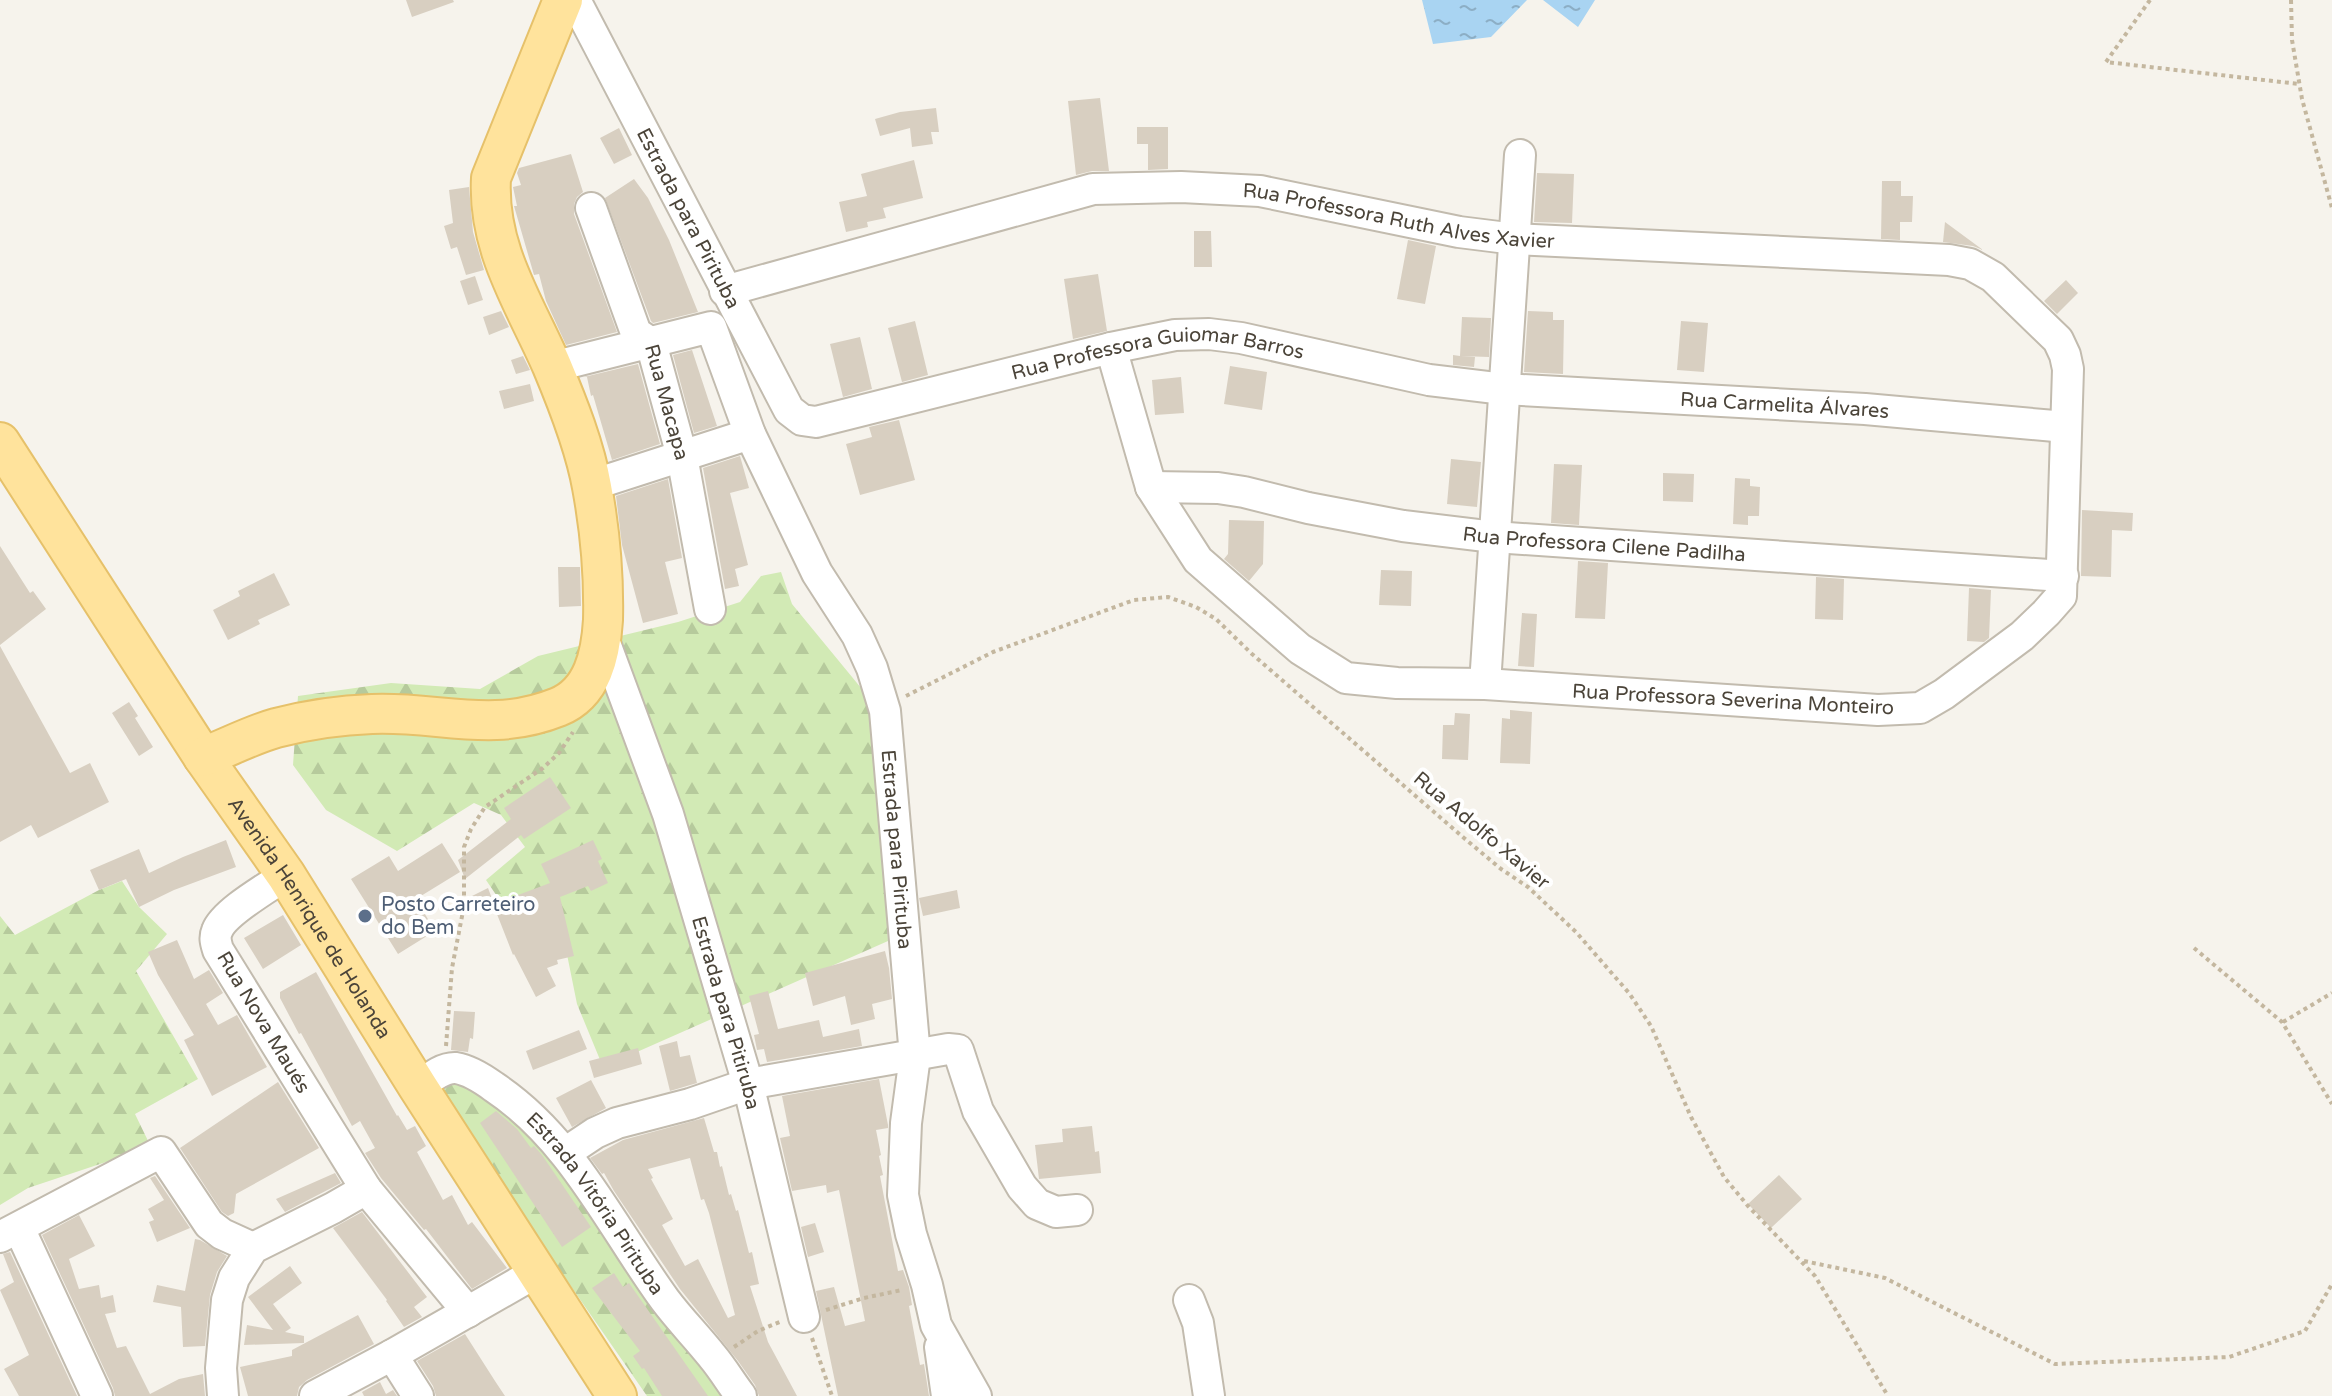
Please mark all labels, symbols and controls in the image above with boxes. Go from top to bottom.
street label: Estrada para Pirituba [631,124,745,313]
street label: Rua Professora Ruth Alves Xavier [1242,179,1555,254]
street label: Rua Professora Guiomar Barros [1009,322,1306,386]
street label: Rua Macapa [639,342,694,463]
street label: Rua Carmelita Álvares [1679,388,1890,424]
street label: Rua Professora Cilene Padilha [1461,522,1746,567]
street label: Rua Professora Severina Monteiro [1571,680,1895,720]
street label: Estrada para Pirituba [875,749,917,950]
street label: Rua Adolfo Xavier [1408,767,1555,895]
street label: Avenida Henrique de Holanda [222,793,396,1044]
place label: Posto Carreteiro do Bem [381,893,536,940]
marker: Posto Carreteiro do Bem [356,907,374,925]
street label: Estrada para Pitiruba [686,913,765,1112]
street label: Rua Nova Maués [211,947,315,1098]
street label: Estrada Vitória Pirituba [521,1108,669,1300]

